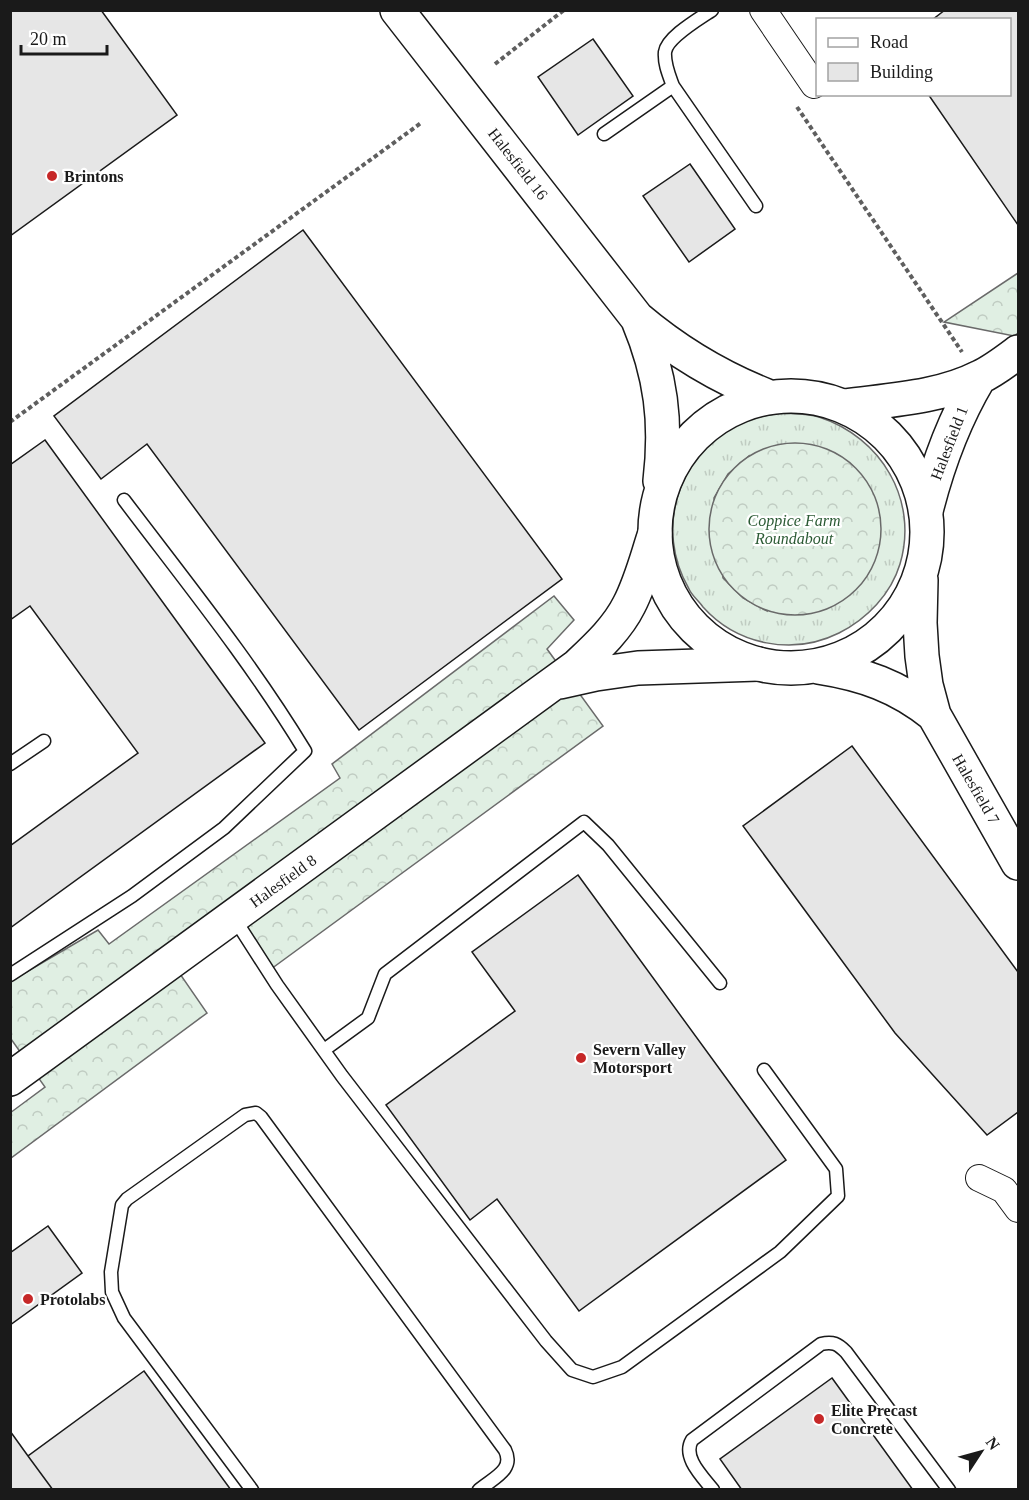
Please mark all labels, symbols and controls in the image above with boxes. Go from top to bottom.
scale bar [21,18,106,56]
legend [816,18,1011,96]
text: 20 m [30,29,67,49]
text: Road [870,32,908,52]
text: Building [870,62,933,82]
street label: Halesfield 16 [485,125,551,203]
place label: Brintons [64,168,124,185]
marker: Brintons [45,169,59,183]
street label: Halesfield 1 [927,404,971,482]
park label: Coppice Farm Roundabout [748,512,840,547]
street label: Halesfield 7 [949,751,1003,827]
street label: Halesfield 8 [247,851,319,911]
place label: Severn Valley Motorsport [593,1041,686,1077]
marker: Severn Valley Motorsport [574,1051,588,1065]
place label: Protolabs [40,1291,105,1308]
marker: Protolabs [21,1292,35,1306]
place label: Elite Precast Concrete [831,1402,918,1437]
marker: Elite Precast Concrete [812,1412,826,1426]
north arrow [951,1422,1011,1482]
text: N [982,1434,1003,1454]

